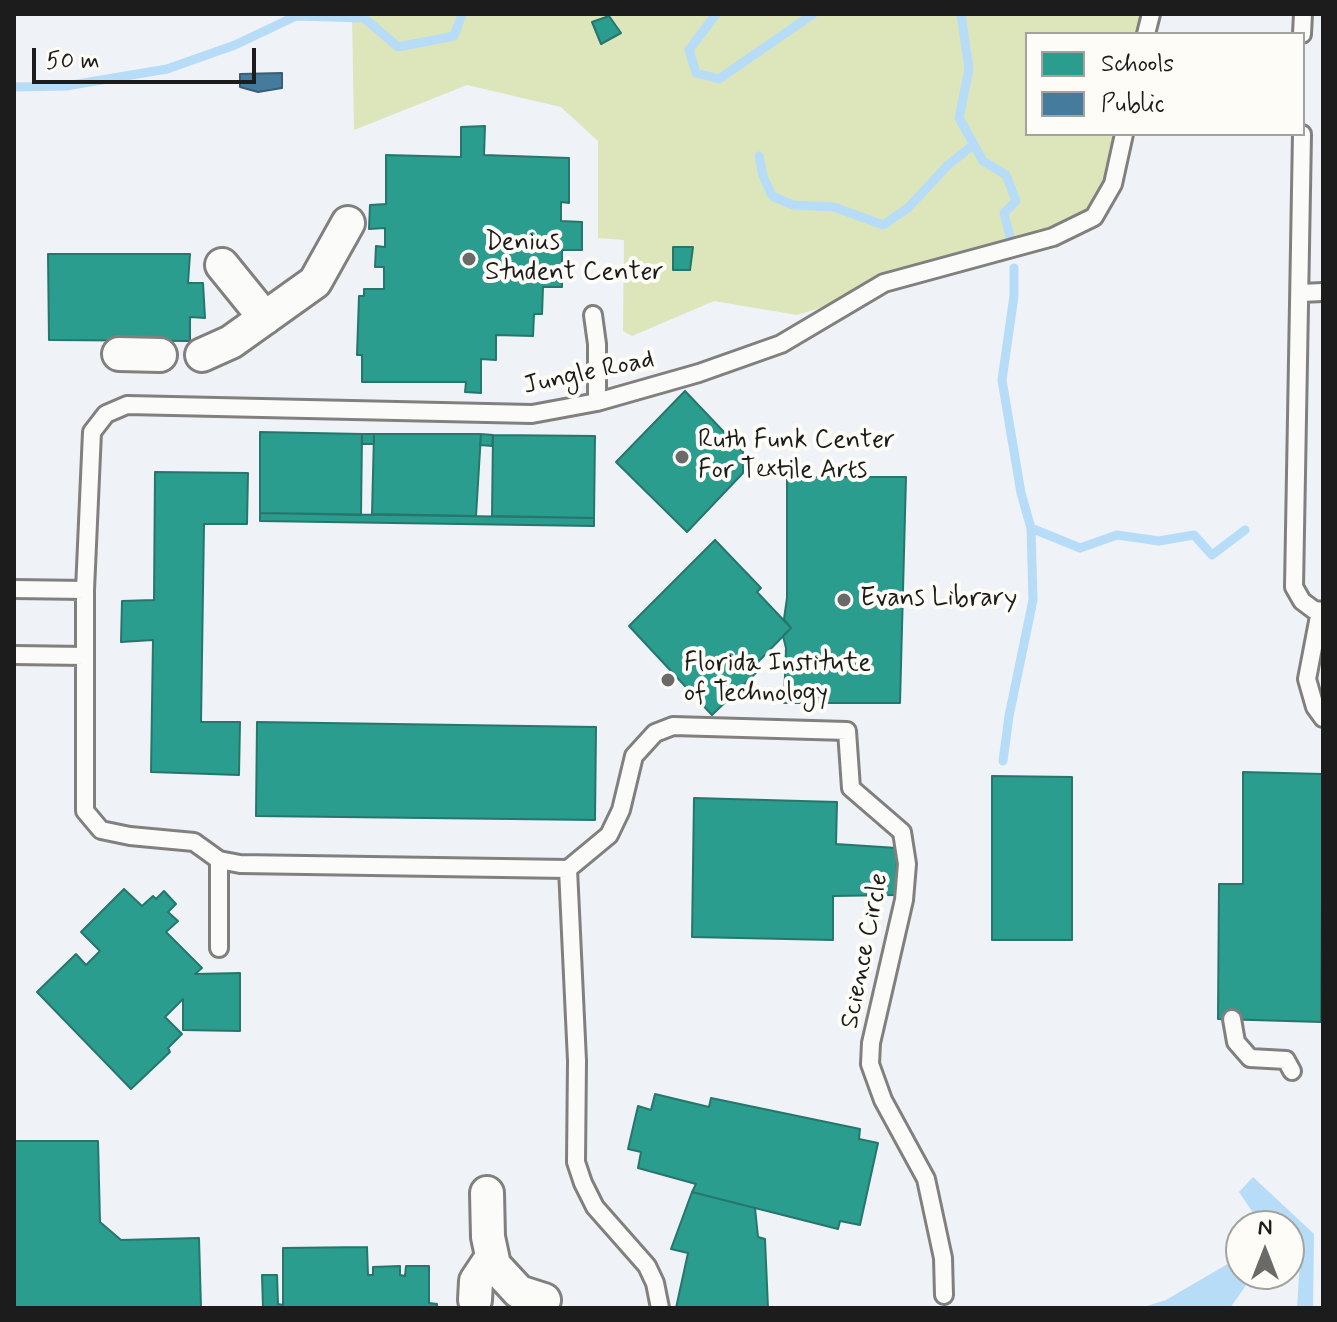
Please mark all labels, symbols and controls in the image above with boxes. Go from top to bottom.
scale bar [36,32,260,82]
legend [1025,32,1305,136]
text: 50 m [46,46,100,77]
text: Schools [1101,49,1174,80]
text: Public [1101,89,1165,120]
place label: Denius Student Center [485,228,663,290]
marker: Denius Student Center [460,250,478,268]
street label: Jungle Road [521,345,657,403]
place label: Ruth Funk Center For Textile Arts [698,426,895,488]
marker: Ruth Funk Center For Textile Arts [673,448,691,466]
place label: Evans Library [860,584,1017,616]
marker: Evans Library [835,591,853,609]
place label: Florida Institute of Technology [684,649,871,710]
marker: Florida Institute of Technology [659,671,677,689]
street label: Science Circle [836,871,896,1031]
north arrow [1225,1210,1305,1290]
text: N [1258,1214,1272,1242]

